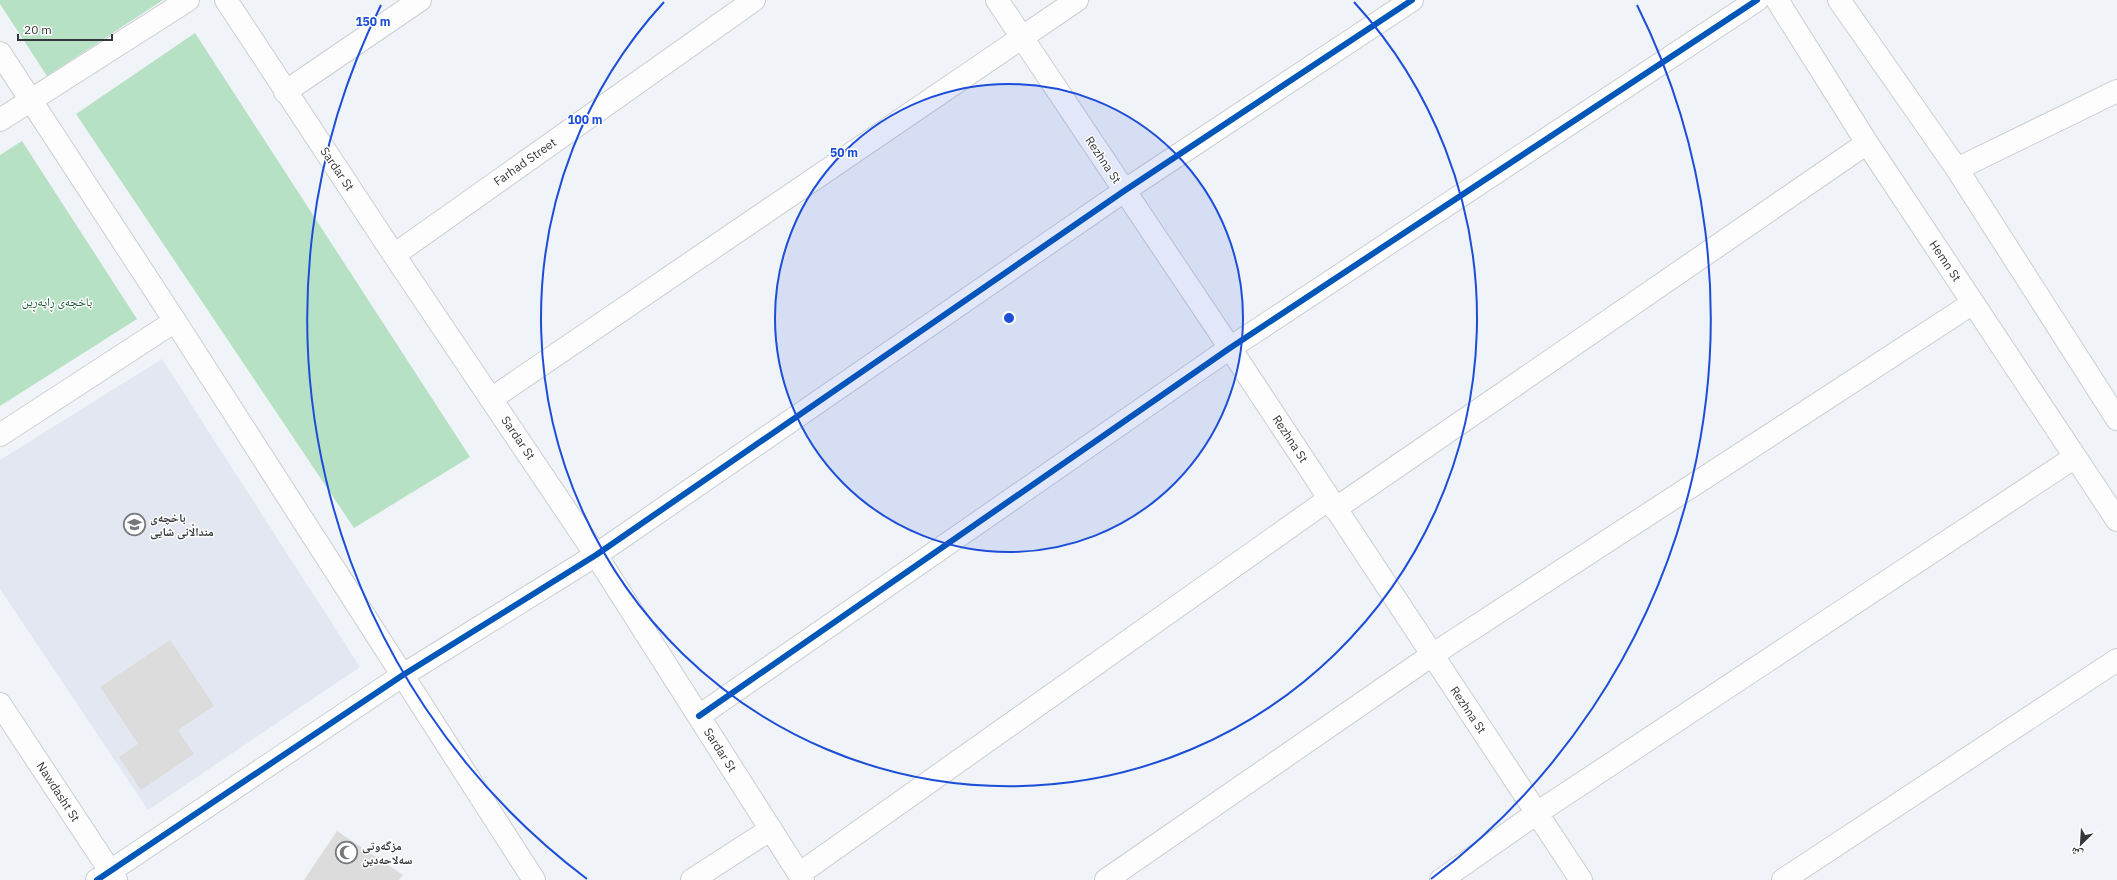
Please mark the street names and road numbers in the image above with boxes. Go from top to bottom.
street label: Rezhna St [1082,133,1125,186]
street label: Farhad Street [491,135,559,189]
street label: Sardar St [317,144,357,193]
street label: Hemn St [1926,237,1965,284]
street label: Rezhna St [1270,412,1311,465]
street label: Sardar St [498,413,538,462]
street label: Rezhna St [1447,683,1490,736]
street label: Sardar St [701,725,740,775]
street label: Nawdasht St [34,759,83,824]

